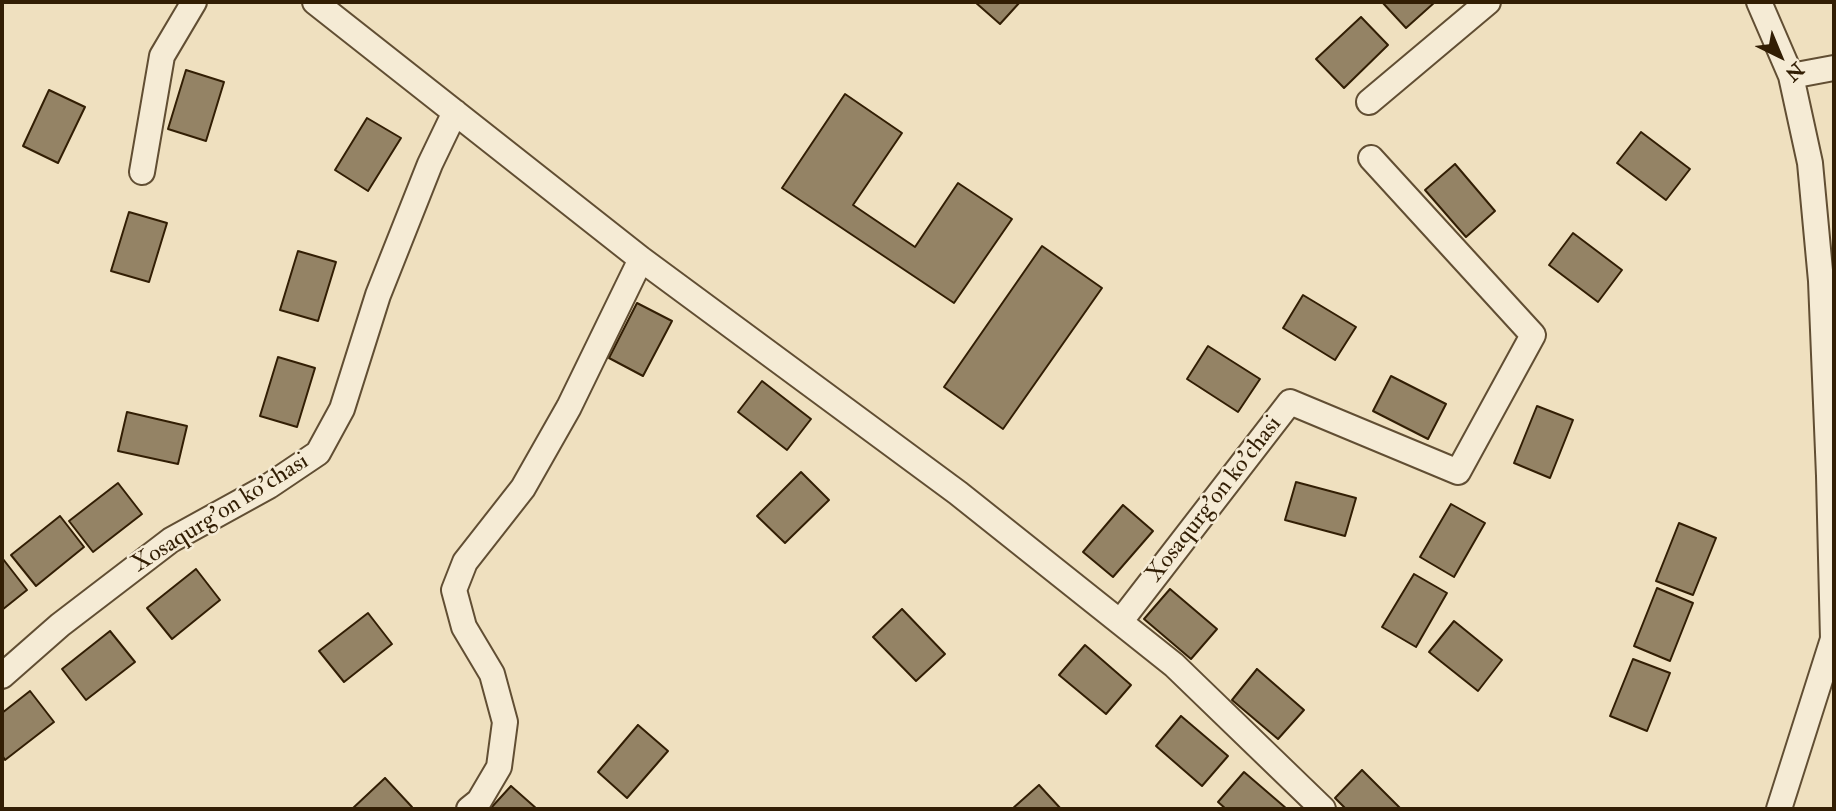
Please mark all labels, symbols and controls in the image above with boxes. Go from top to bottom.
north arrow [1745,21,1815,91]
text: N [1780,57,1809,86]
street label: Xosaqurg'on ko'chasi [1141,411,1289,589]
street label: Xosaqurg'on ko'chasi [127,448,315,580]

